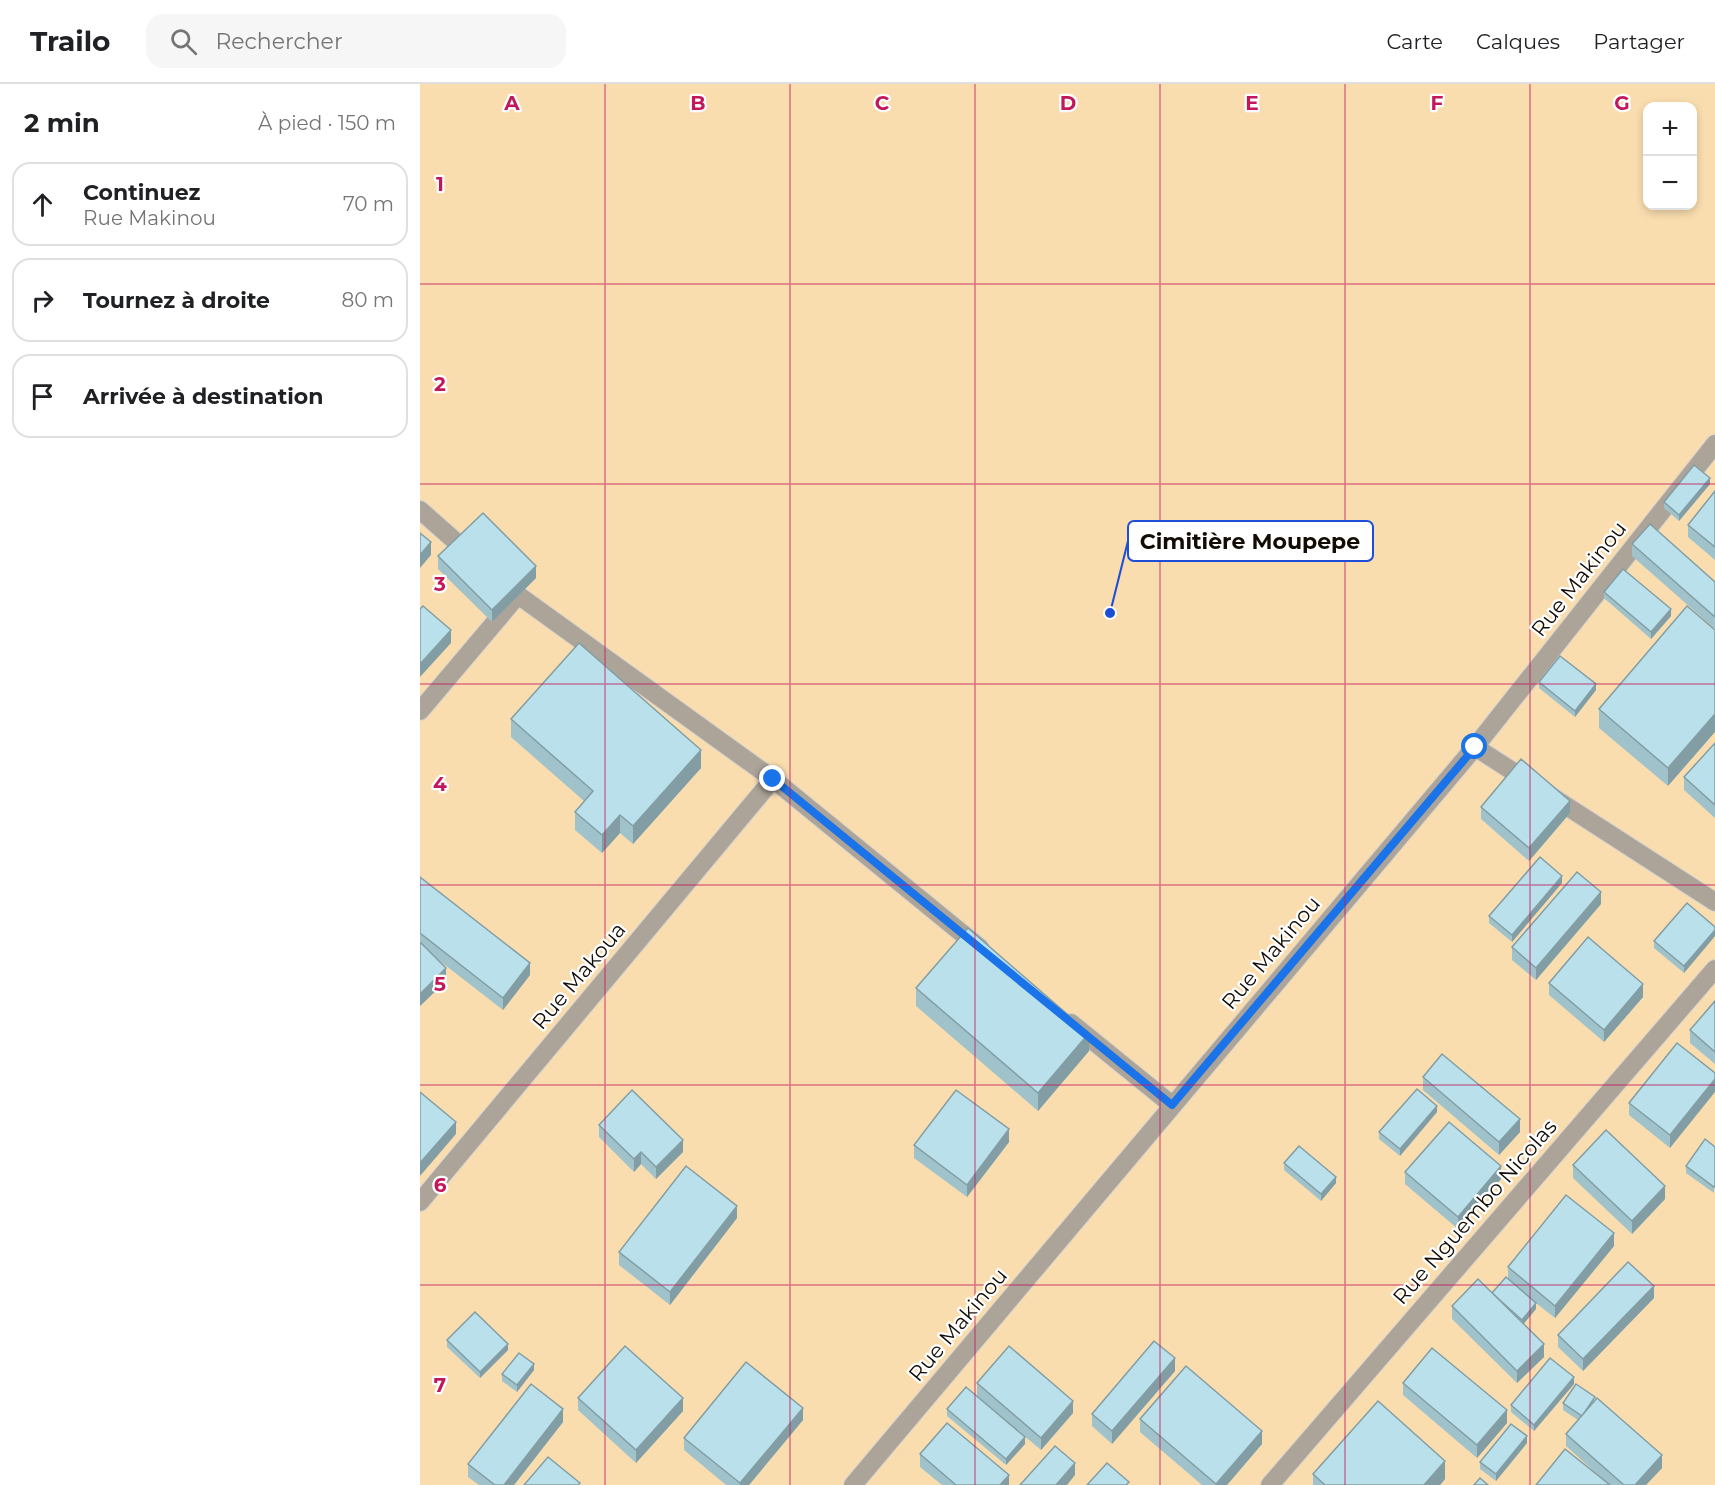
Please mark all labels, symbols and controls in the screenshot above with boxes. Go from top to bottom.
search box [146,14,566,68]
text: Trailo [30,24,110,58]
icon: search [167,25,200,58]
text: Rechercher [215,28,343,55]
text: Carte [1386,29,1443,54]
text: Calques [1476,29,1560,54]
text: Partager [1593,29,1685,54]
text: A [503,91,520,115]
text: B [690,91,706,115]
text: C [875,91,890,115]
text: D [1060,91,1076,115]
text: E [1245,91,1259,115]
text: F [1431,91,1444,115]
text: G [1614,91,1630,115]
map controls [1643,102,1697,210]
button: + [1643,102,1697,156]
text: 2 min [24,107,100,139]
text: À pied · 150 m [258,111,396,135]
button: − [1643,156,1697,210]
text: 1 [436,172,444,196]
text: Continuez [83,179,200,206]
icon: ahead [26,188,59,221]
text: 70 m [343,192,394,216]
text: Rue Makinou [83,206,216,230]
icon: right [26,284,59,317]
text: Tournez à droite [83,287,270,314]
text: 80 m [342,288,394,312]
text: 2 [434,372,446,396]
icon: arrive [26,380,59,413]
text: Arrivée à destination [83,383,323,410]
street label: Rue Makinou [1526,516,1631,641]
callout: Cimitière Moupepe [1128,521,1373,561]
text: Cimitière Moupepe [1140,528,1360,555]
text: 3 [433,572,446,596]
route start [1461,733,1487,759]
route end [759,765,785,791]
text: 4 [433,772,447,796]
street label: Rue Makinou [1216,891,1325,1014]
street label: Rue Makoua [527,917,631,1034]
text: 5 [434,972,446,996]
street label: Rue Nguembo Nicolas [1388,1114,1562,1309]
text: 6 [434,1173,447,1197]
street label: Rue Makinou [903,1263,1012,1386]
text: 7 [434,1373,446,1397]

